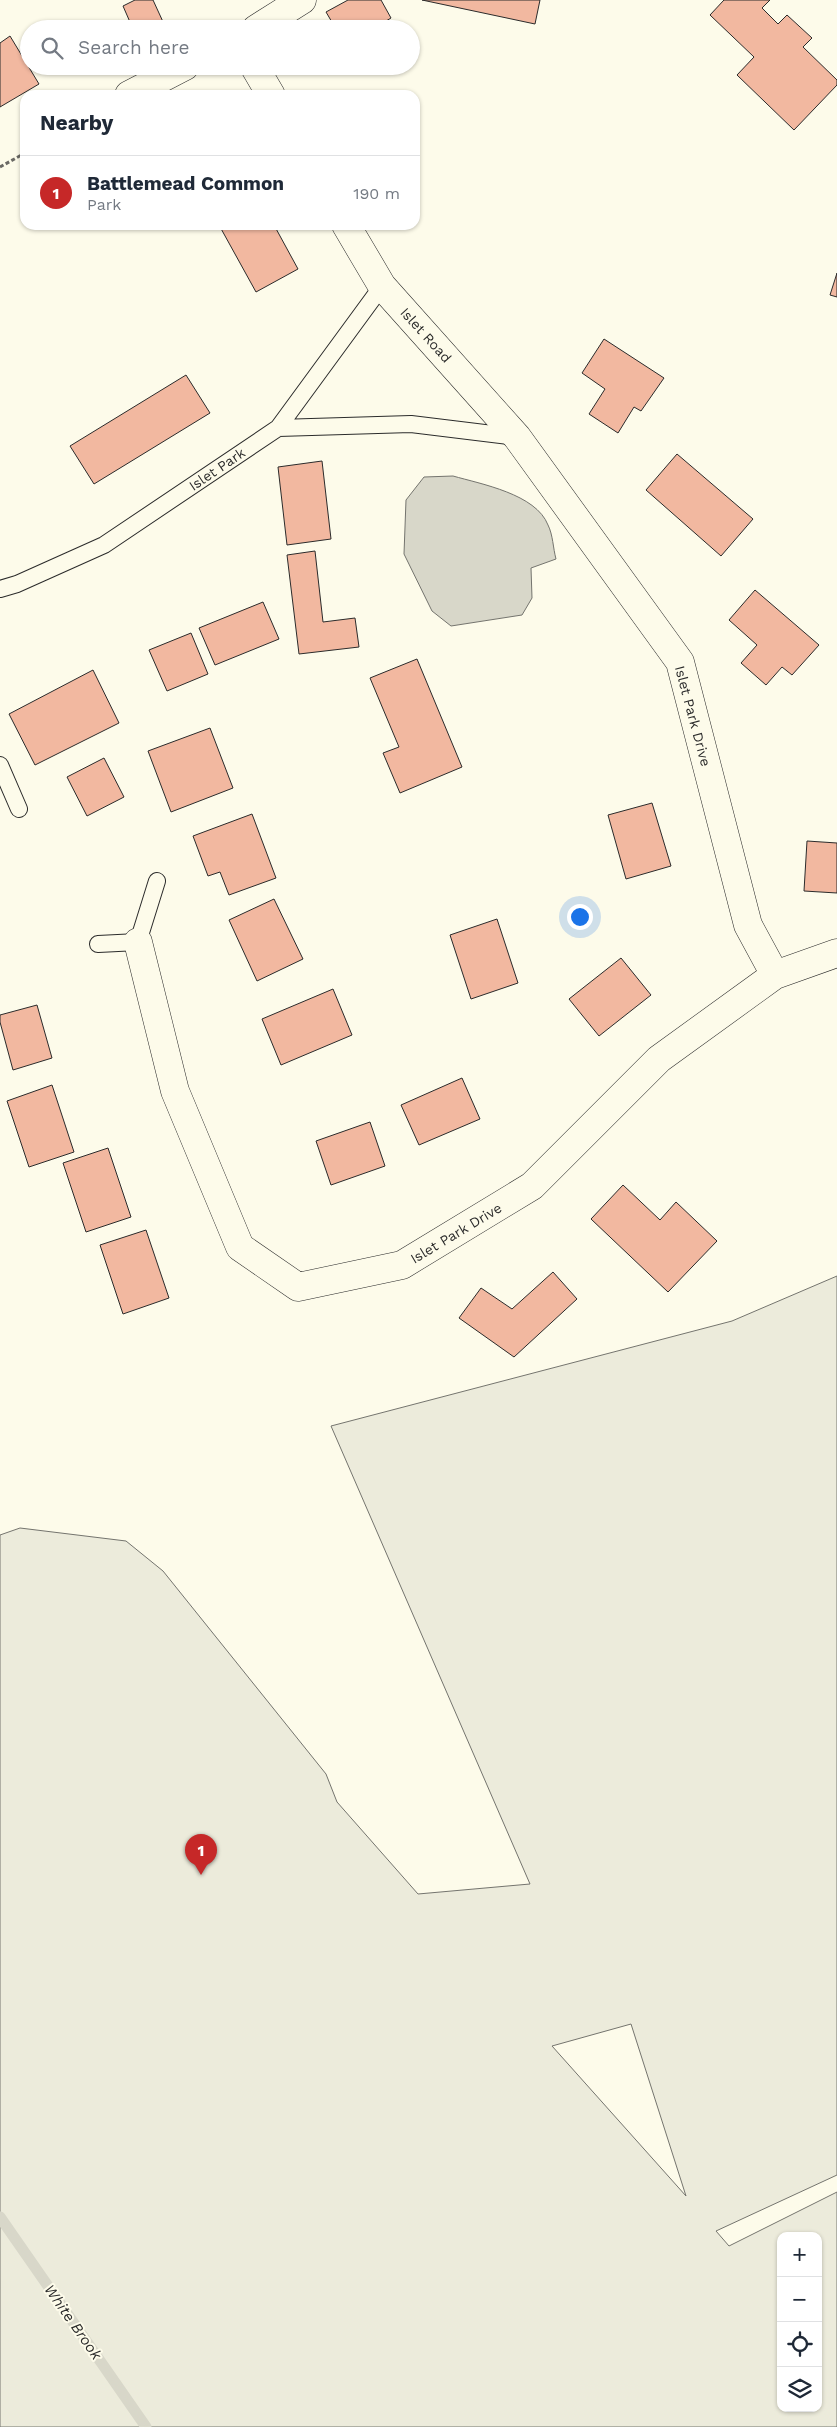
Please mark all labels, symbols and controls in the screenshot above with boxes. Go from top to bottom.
search box [20,20,420,75]
icon: search [38,34,66,62]
text: Search here [78,36,189,59]
text: Nearby [40,110,113,135]
text: Battlemead Common [87,172,284,195]
text: 1 [53,184,59,203]
text: 190 m [353,184,400,203]
text: Park [87,195,121,214]
street label: Islet Road [397,304,455,366]
street label: Islet Park [186,444,248,494]
street label: Islet Park Drive [672,664,714,768]
your location [567,904,593,930]
street label: Islet Park Drive [407,1199,505,1267]
pin: 1 [185,1834,217,1875]
map controls [777,2232,822,2412]
button: + [777,2232,822,2277]
button: − [777,2277,822,2322]
water label: White Brook [40,2281,106,2364]
button: locate [777,2322,822,2367]
button: layers [777,2367,822,2412]

